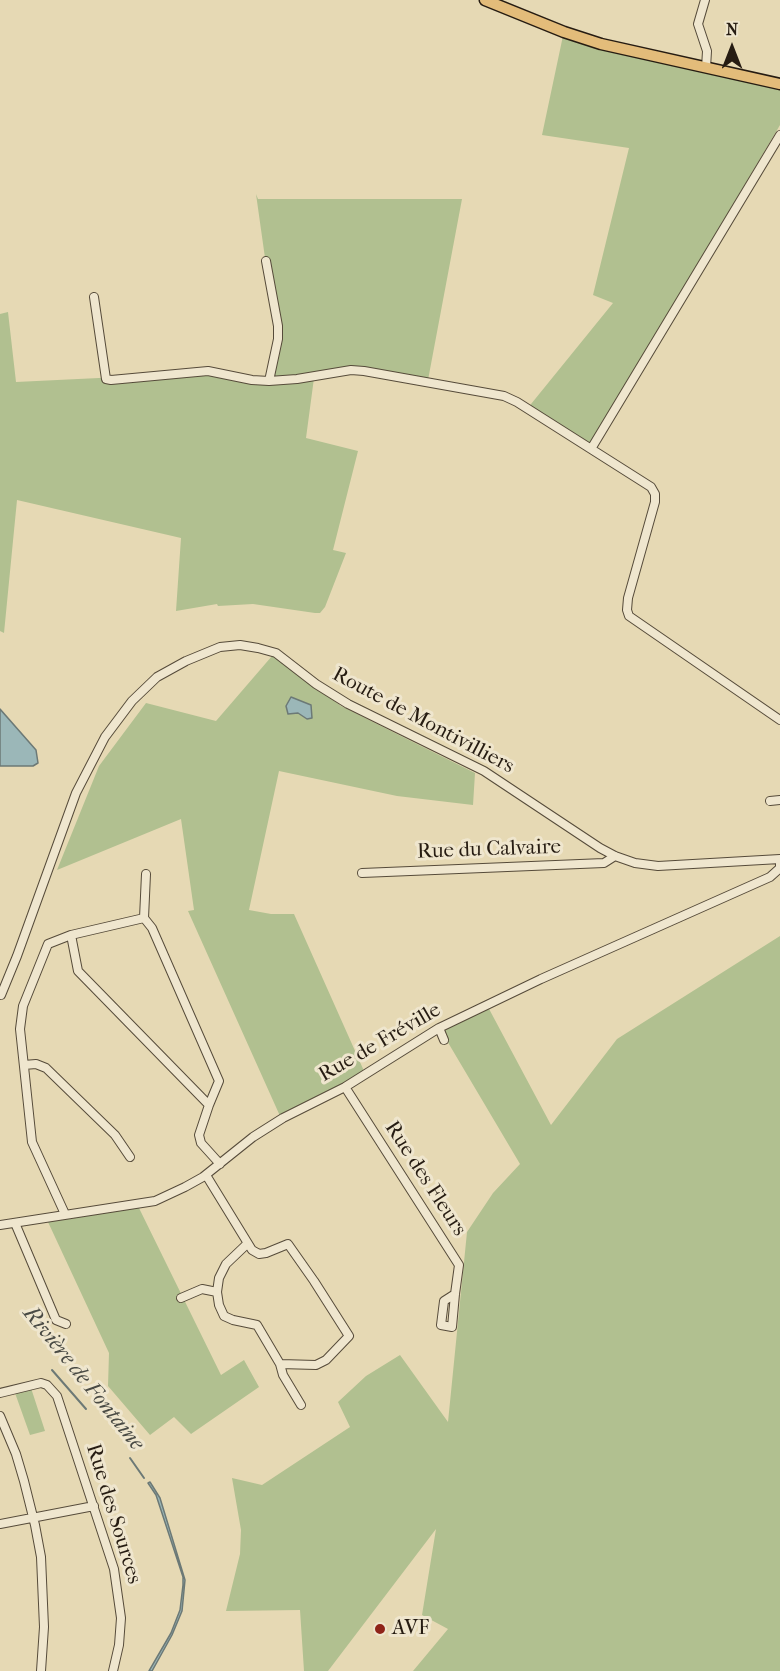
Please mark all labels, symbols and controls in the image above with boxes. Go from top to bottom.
north arrow [702,18,762,78]
text: N [726,20,738,39]
street label: Route de Montivilliers [328,662,518,780]
street label: Rue du Calvaire [417,835,561,865]
street label: Rue de Fréville [314,998,446,1088]
street label: Rue des Fleurs [379,1117,471,1241]
water label: Rivière de Fontaine [17,1302,149,1456]
street label: Rue des Sources [80,1441,146,1587]
place label: AVF [392,1616,429,1642]
marker: AVF [373,1622,387,1636]

